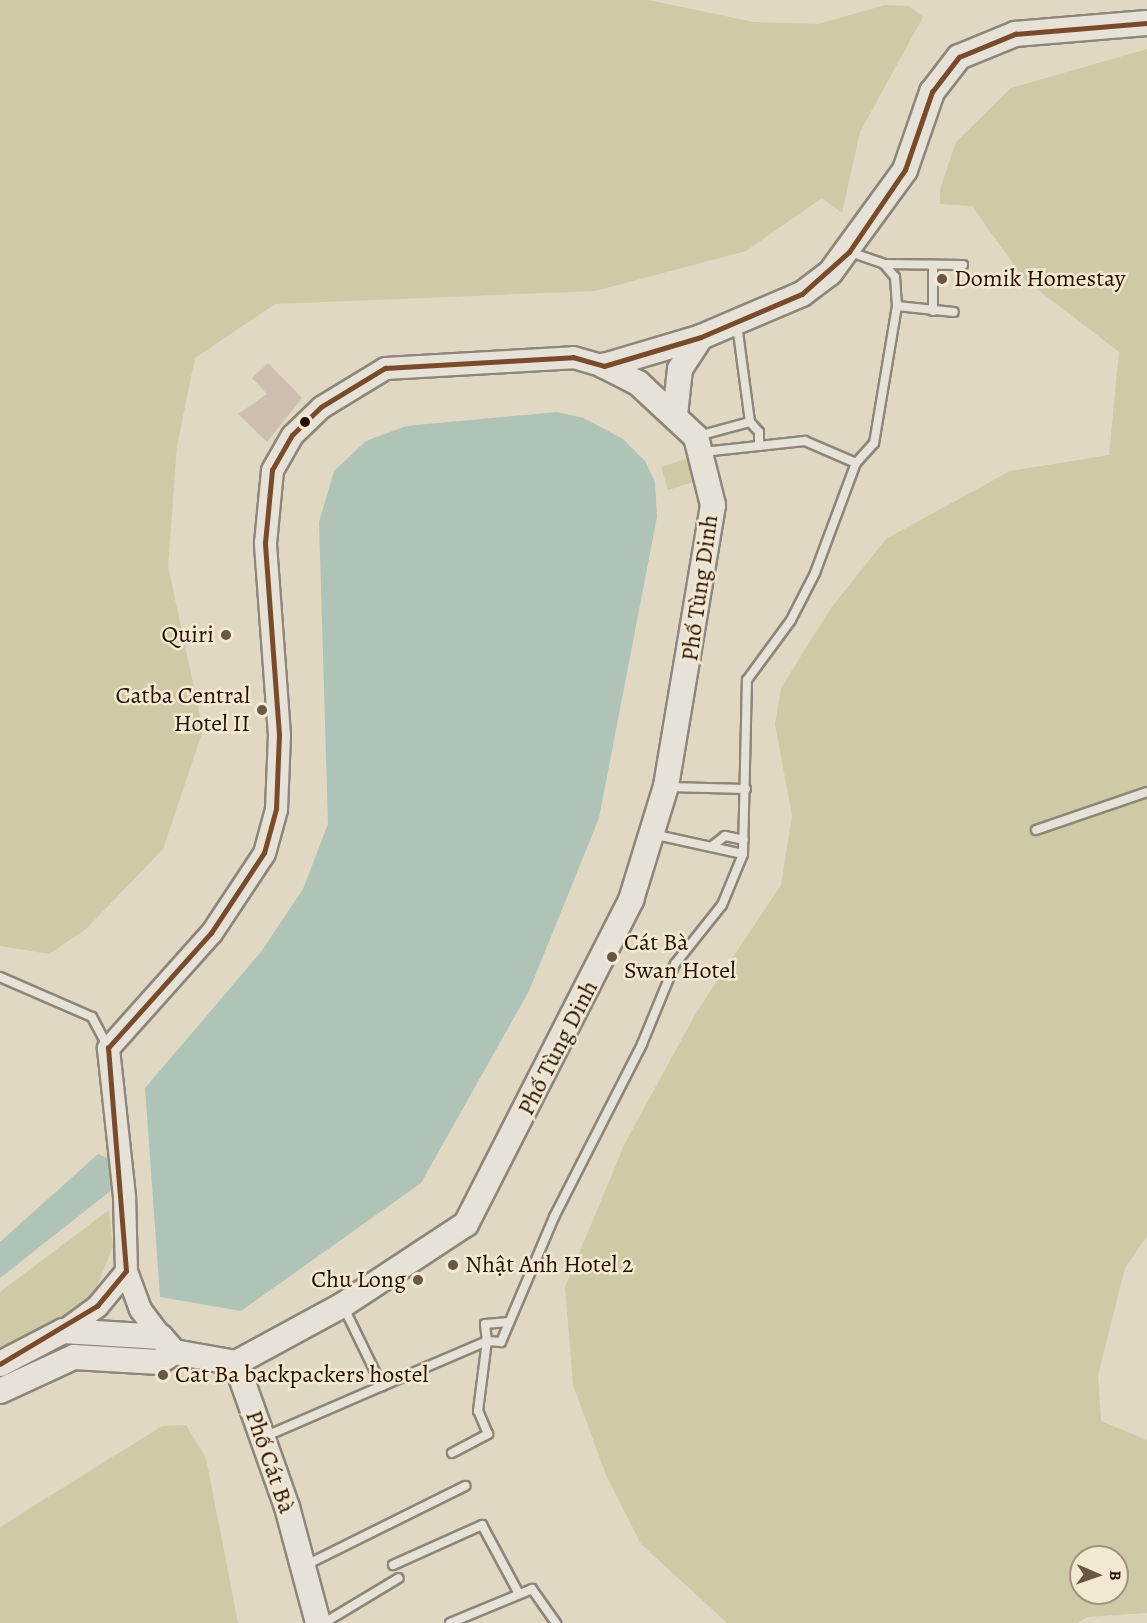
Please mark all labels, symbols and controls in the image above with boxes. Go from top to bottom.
place label: Domik Homestay [954,265,1126,293]
marker: Domik Homestay [935,272,949,286]
unlabelled marker [299,416,311,428]
street label: Phố Tùng Dinh [675,513,725,663]
place label: Quiri [162,621,214,649]
marker: Quiri [219,628,233,642]
place label: Catba Central Hotel II [115,682,250,738]
marker: Catba Central Hotel II [255,703,269,717]
place label: Cát Bà Swan Hotel [624,929,736,985]
marker: Cát Bà Swan Hotel [605,950,619,964]
street label: Phố Tùng Dinh [512,976,604,1120]
place label: Nhật Anh Hotel 2 [465,1251,633,1279]
marker: Nhật Anh Hotel 2 [446,1258,460,1272]
place label: Chu Long [311,1266,406,1294]
marker: Chu Long [411,1273,425,1287]
place label: Cat Ba backpackers hostel [175,1361,428,1389]
marker: Cat Ba backpackers hostel [156,1368,170,1382]
street label: Phố Cát Bà [239,1407,301,1517]
north arrow [1069,1545,1129,1605]
text: B [1104,1570,1126,1581]

